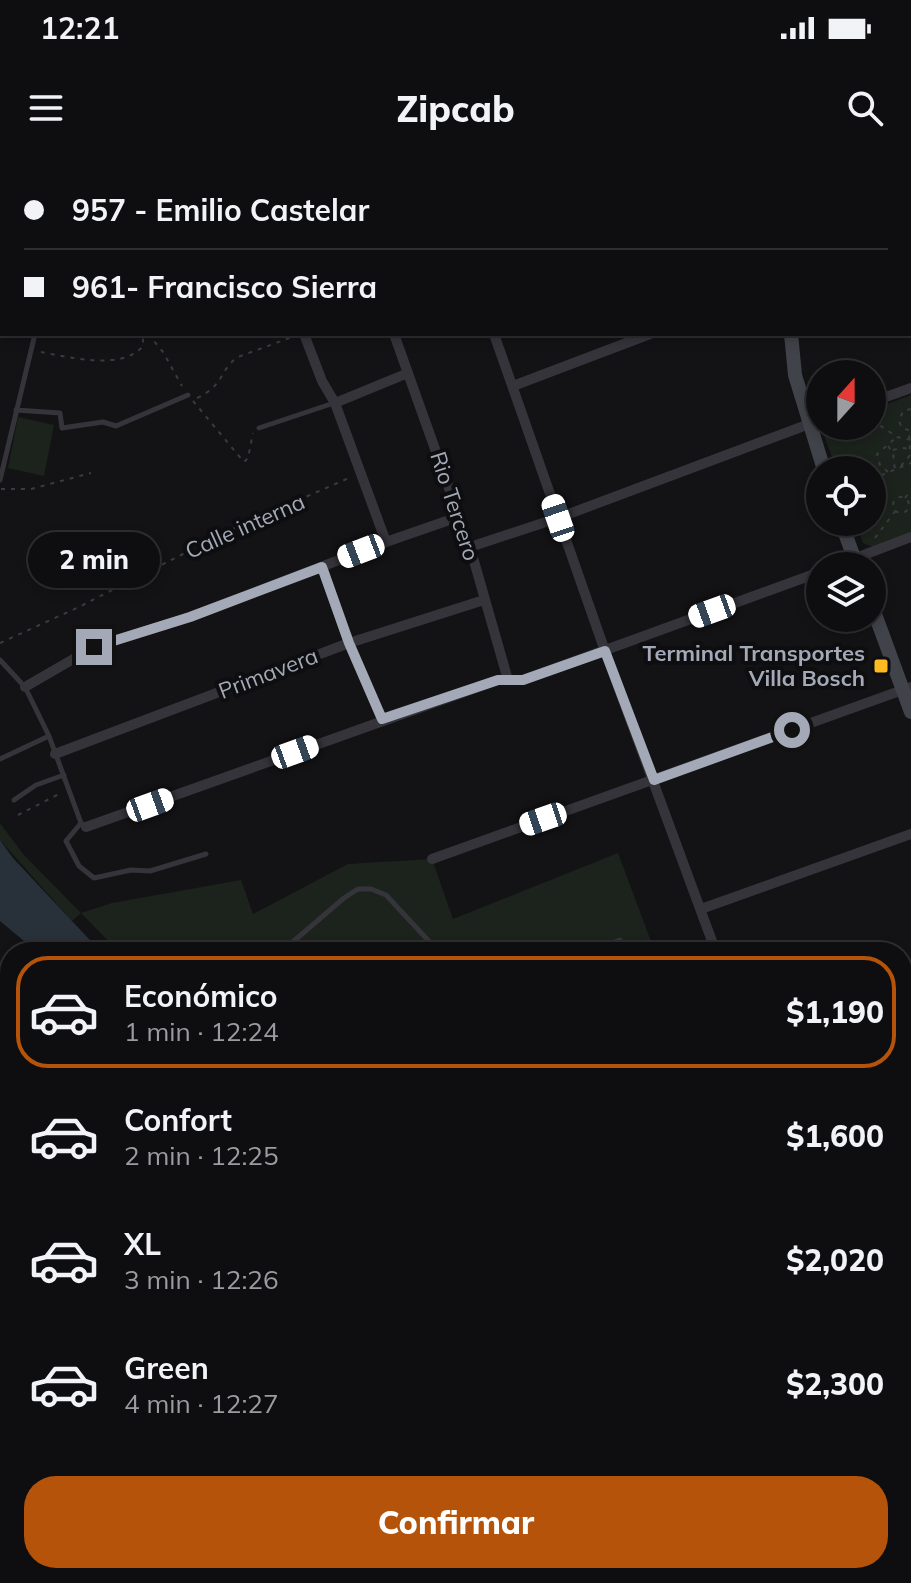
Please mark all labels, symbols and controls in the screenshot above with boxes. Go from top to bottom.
text: 12:21 [40,9,119,47]
icon: menu [24,86,68,130]
text: Zipcab [396,86,515,131]
icon: search [843,86,887,130]
text: 957 - Emilio Castelar [72,191,369,229]
text: 961- Francisco Sierra [72,268,377,306]
north arrow [806,360,886,440]
map controls [806,360,886,632]
street label: Rio Tercero [424,448,486,564]
button: locate [806,456,886,536]
street label: Calle interna [181,487,309,565]
car [539,491,577,545]
callout: 2 min [28,531,160,587]
car [334,531,388,571]
text: 2 min [59,543,129,576]
button: layers [806,552,886,632]
car [685,592,739,630]
route end [76,629,112,665]
place label: Terminal Transportes Villa Bosch [643,639,865,692]
street label: Primavera [214,641,322,705]
marker: Terminal Transportes Villa Bosch [872,657,890,675]
route start [774,712,810,748]
car [268,733,322,771]
car [123,786,177,824]
car [516,800,570,838]
icon: car [28,976,100,1048]
text: Económico [124,977,278,1015]
text: $1,190 [786,993,884,1031]
text: 1 min · 12:24 [124,1015,279,1048]
icon: car [28,1100,100,1172]
text: Confort [124,1101,232,1139]
text: $1,600 [786,1117,884,1155]
text: 2 min · 12:25 [124,1139,279,1172]
icon: car [28,1224,100,1296]
text: XL [124,1225,161,1263]
text: $2,020 [786,1241,884,1279]
text: 3 min · 12:26 [124,1263,279,1296]
icon: car [28,1348,100,1420]
text: Green [124,1349,209,1387]
text: $2,300 [786,1365,884,1403]
text: 4 min · 12:27 [124,1387,279,1420]
button: Confirmar [24,1476,888,1568]

